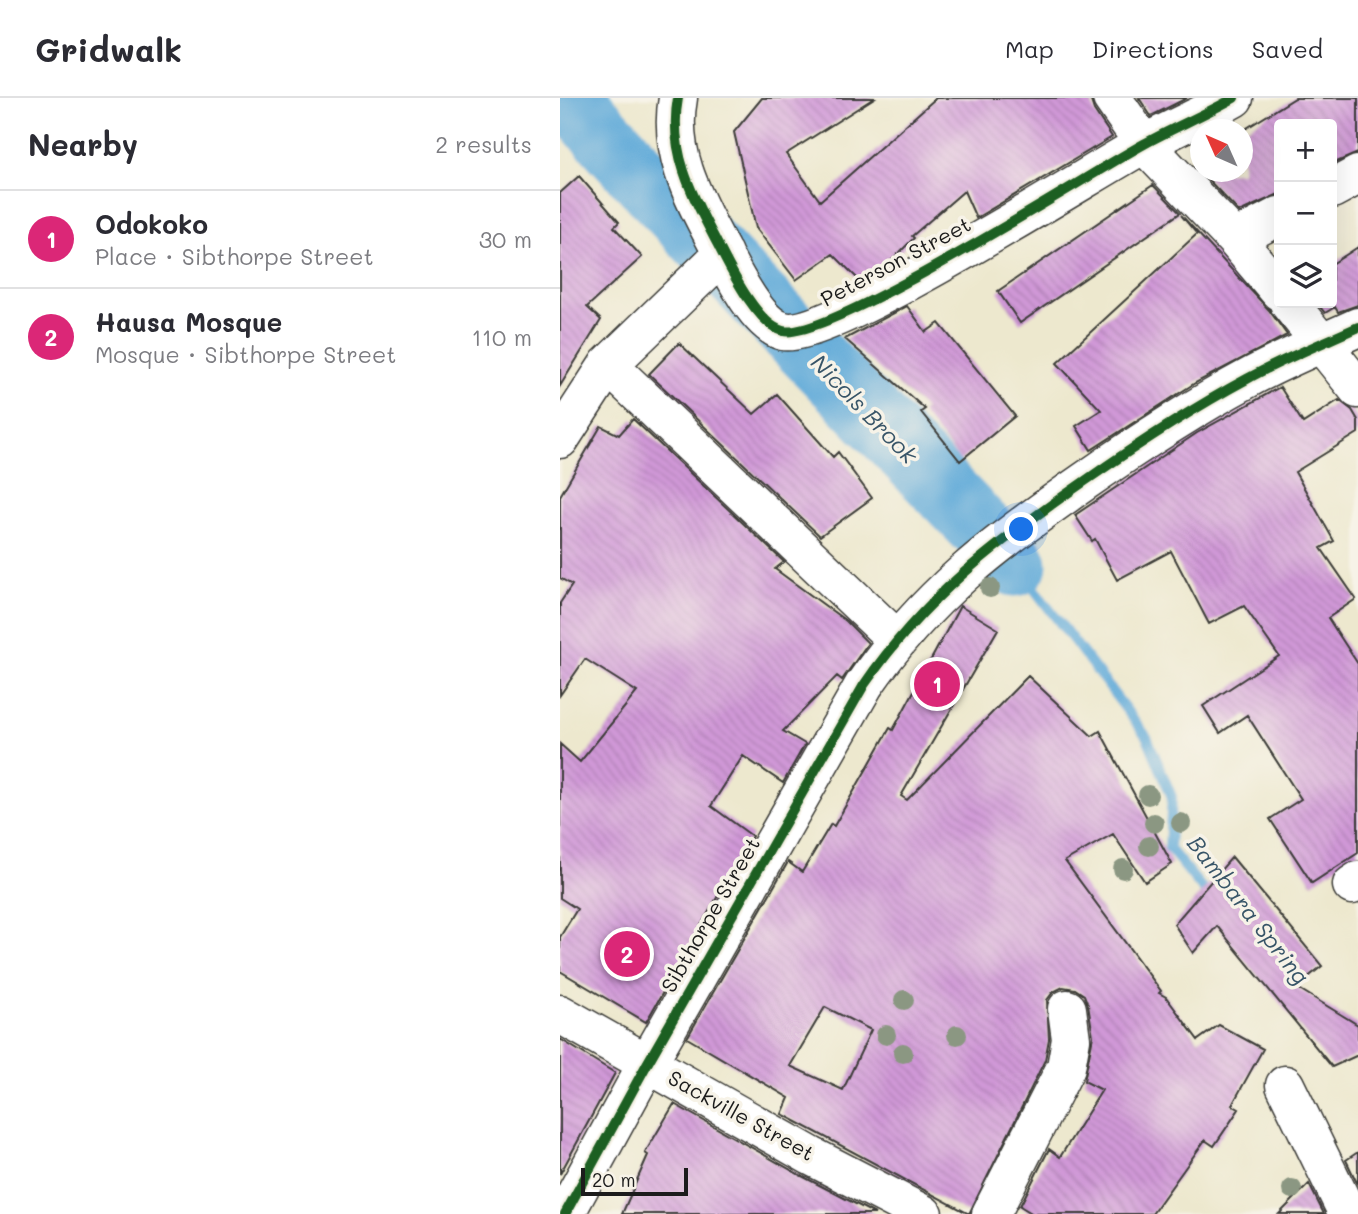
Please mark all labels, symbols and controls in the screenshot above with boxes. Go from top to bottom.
text: Gridwalk [35,27,182,70]
text: Map [1005,33,1054,64]
text: Directions [1092,33,1214,64]
text: Saved [1252,33,1323,64]
north arrow [1190,119,1253,182]
map controls [1274,119,1337,308]
button: + [1274,119,1337,182]
text: Nearby [28,124,138,164]
text: 2 results [435,129,532,159]
button: − [1274,182,1337,245]
text: Odokoko [95,207,208,241]
street label: Peterson Street [815,210,975,312]
text: 1 [46,224,56,254]
text: 30 m [479,224,532,254]
text: Place · Sibthorpe Street [95,241,374,271]
button: layers [1274,245,1337,308]
text: Hausa Mosque [95,305,282,339]
text: 2 [45,322,57,352]
text: 110 m [472,322,532,352]
text: Mosque · Sibthorpe Street [95,339,396,369]
water label: Nicols Brook [805,347,925,470]
your location [1004,512,1038,546]
pin: 1 [914,658,960,710]
water label: Bambara Spring [1181,829,1316,990]
street label: Sibthorpe Street [654,832,765,997]
pin: 2 [604,928,650,980]
street label: Sackville Street [664,1063,820,1166]
scale bar [581,1165,688,1197]
text: 20 m [592,1167,636,1192]

